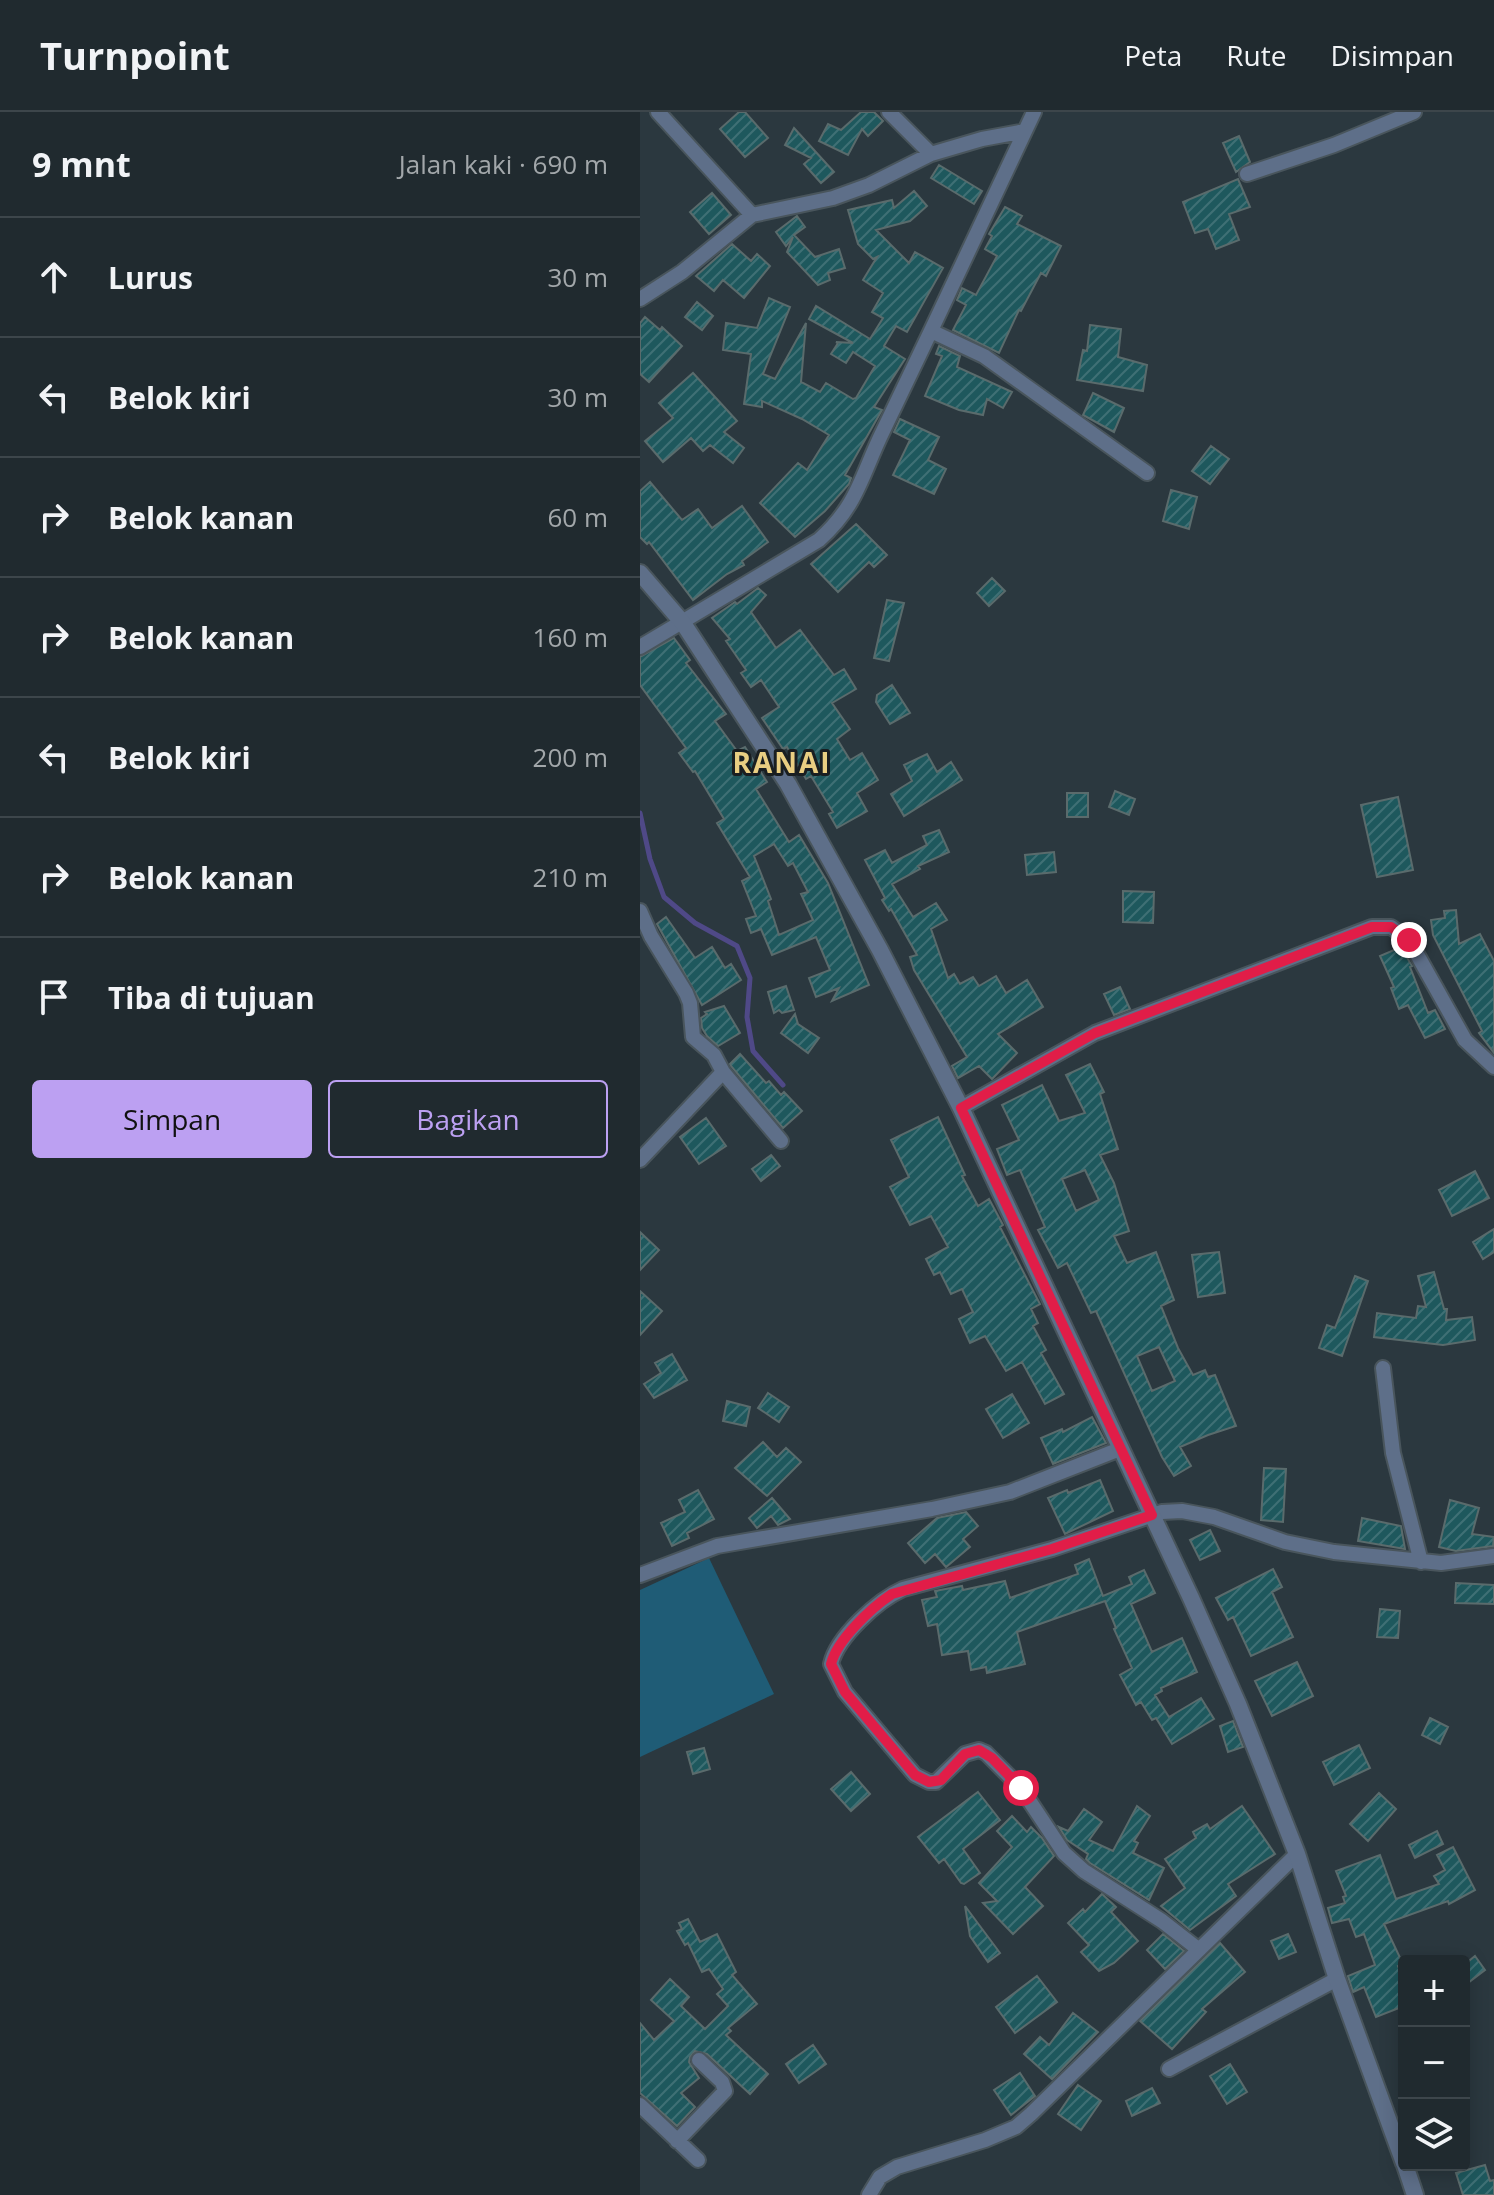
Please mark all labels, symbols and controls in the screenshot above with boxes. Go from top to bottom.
text: Turnpoint [40,29,230,81]
text: Peta [1124,36,1182,74]
text: Rute [1226,36,1286,74]
text: Disimpan [1330,36,1454,74]
text: 9 mnt [32,141,131,187]
text: Jalan kaki · 690 m [399,146,608,182]
icon: ahead [32,255,76,299]
text: Lurus [108,257,193,298]
text: 30 m [547,259,608,295]
icon: left [32,375,76,419]
text: Belok kiri [108,377,251,418]
text: 30 m [547,379,608,415]
icon: right [32,495,76,539]
text: Belok kanan [108,497,294,538]
text: 60 m [547,499,608,535]
icon: right [32,615,76,659]
text: Belok kanan [108,617,294,658]
text: 160 m [533,619,608,655]
icon: left [32,735,76,779]
text: Belok kiri [108,737,251,778]
text: 200 m [533,739,608,775]
district label: RANAI [732,743,832,781]
icon: right [32,855,76,899]
text: Belok kanan [108,857,294,898]
text: 210 m [533,859,608,895]
route end [1391,922,1427,958]
icon: arrive [32,975,76,1019]
text: Tiba di tujuan [108,977,315,1018]
button: Simpan [32,1080,312,1158]
button: Bagikan [328,1080,608,1158]
route start [1003,1770,1039,1806]
map controls [1398,1955,1470,2171]
button: + [1398,1955,1470,2027]
button: − [1398,2027,1470,2099]
button: layers [1398,2099,1470,2171]

